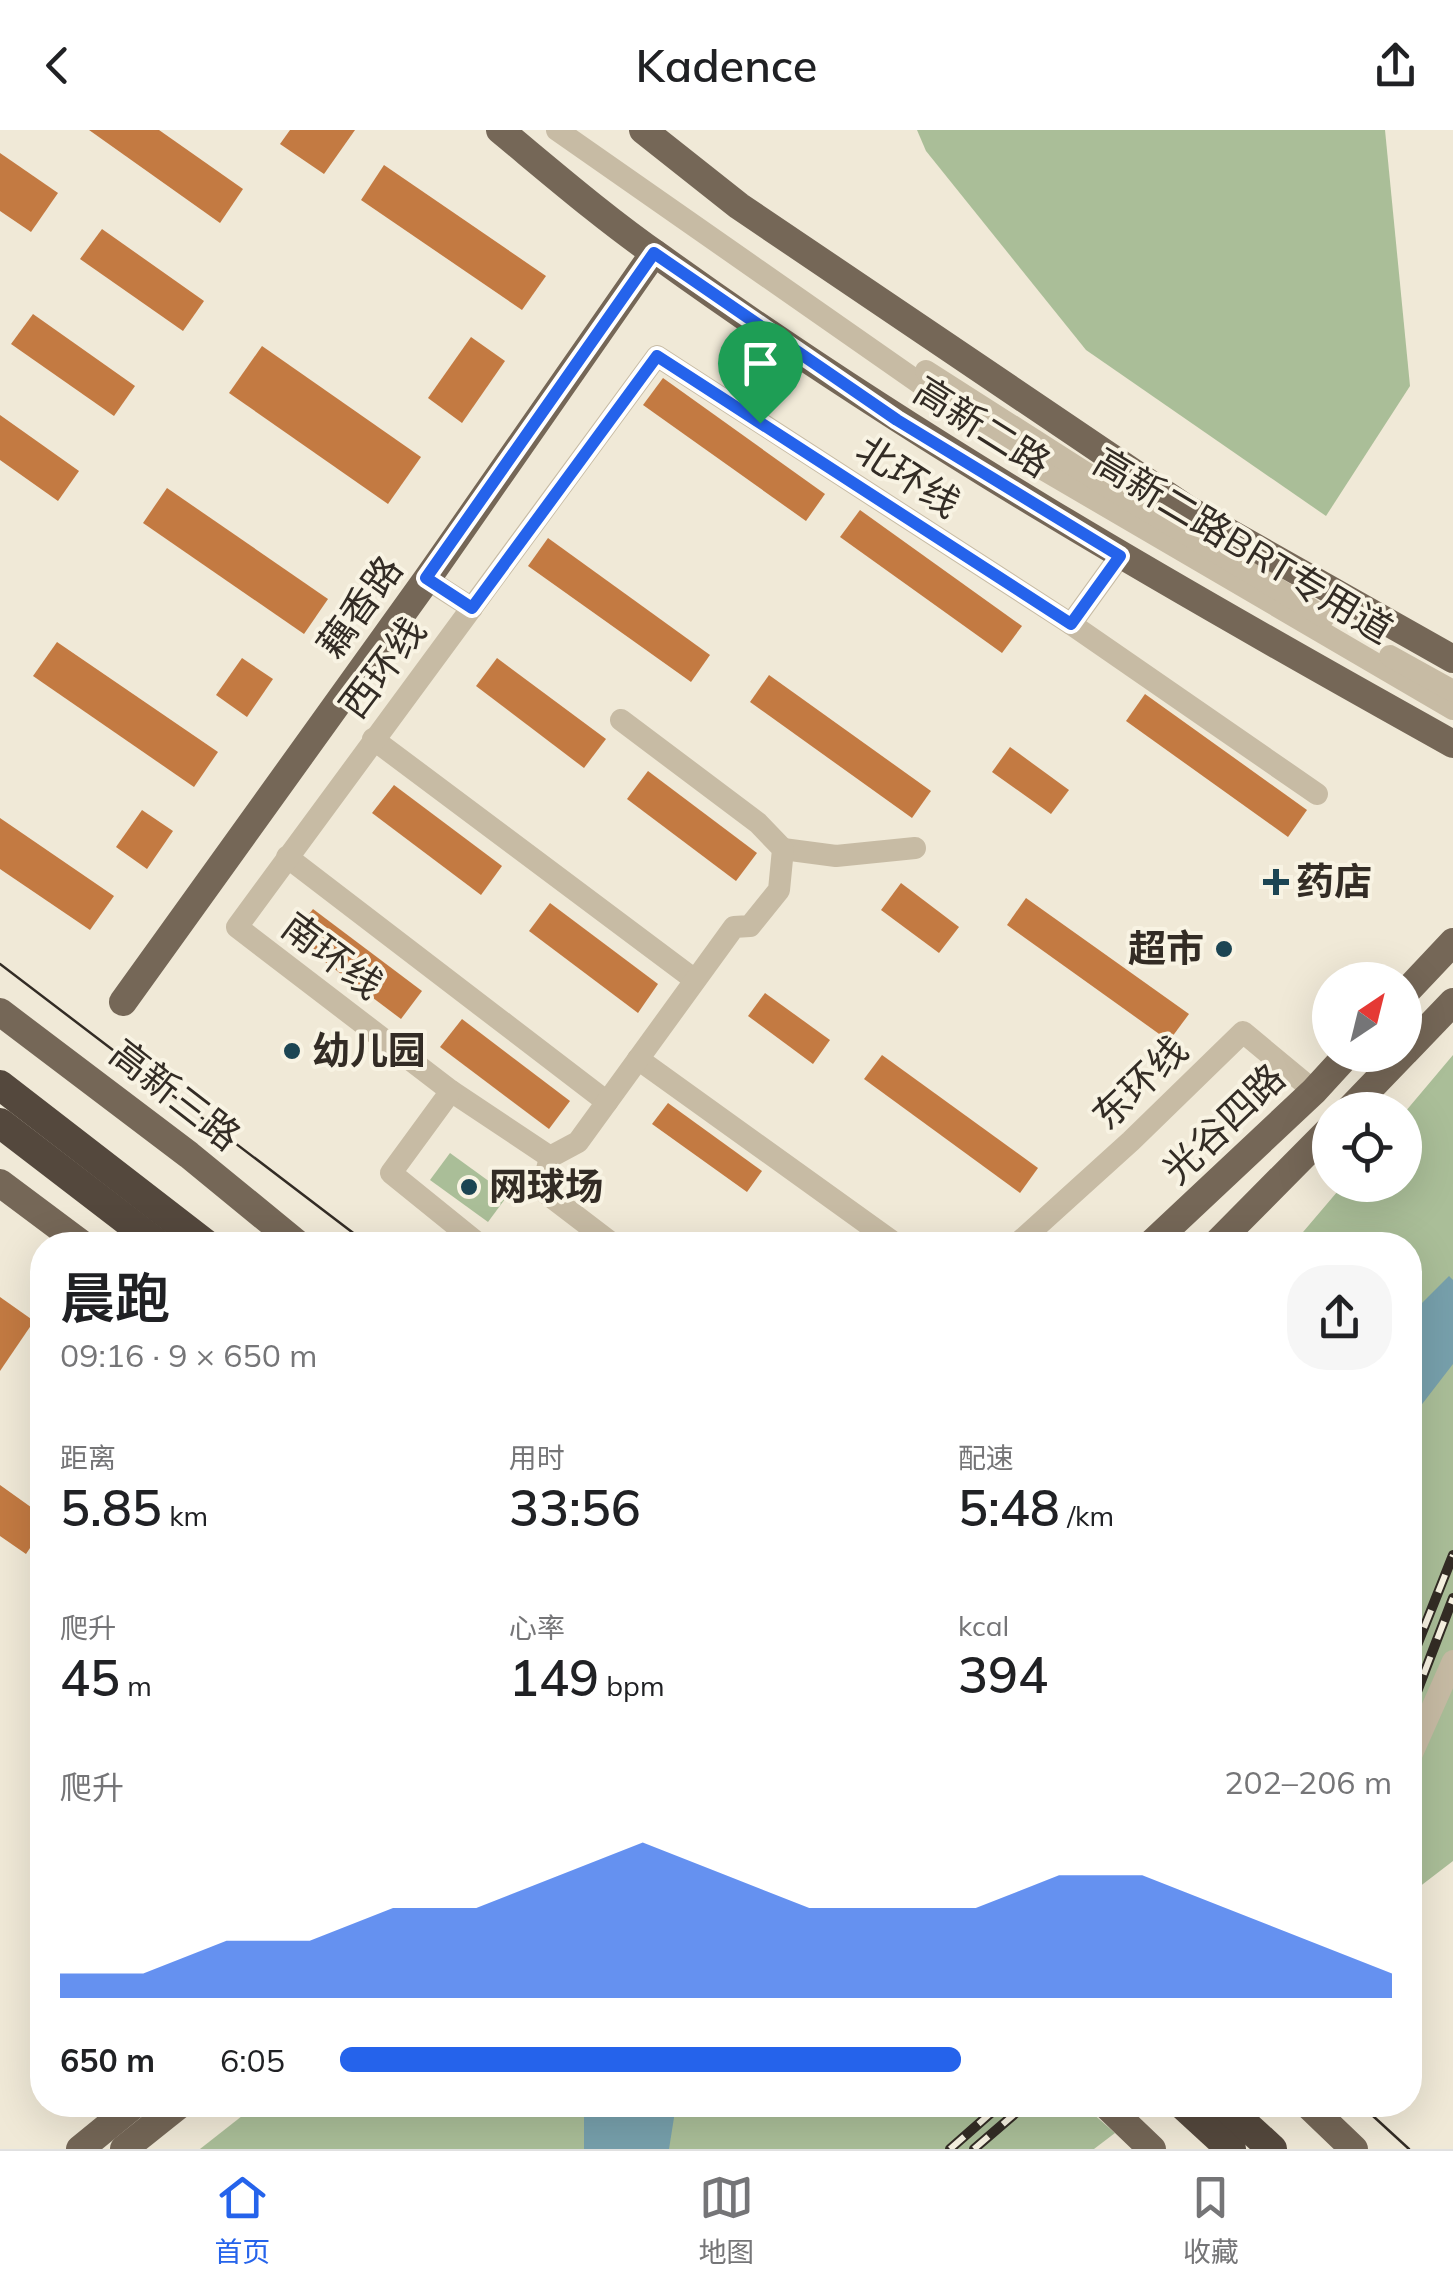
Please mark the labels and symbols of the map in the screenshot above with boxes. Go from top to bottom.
pin [718,321,803,424]
street label: 高新二路 [905,366,1060,487]
street label: 北环线 [848,425,969,527]
street label: 高新二路BRT专用道 [1085,437,1402,653]
street label: 藕香路 [306,546,412,667]
street label: 西环线 [329,607,436,727]
place label: 药店 [1296,857,1372,905]
marker: 药店 [1265,871,1287,893]
street label: 南环线 [273,902,393,1009]
place label: 超市 [1128,924,1204,972]
marker: 超市 [1213,938,1235,960]
north arrow [1312,962,1422,1072]
street label: 东环线 [1082,1025,1197,1139]
place label: 幼儿园 [312,1026,426,1074]
street label: 高新三路 [101,1029,250,1160]
marker: 幼儿园 [281,1040,303,1062]
street label: 光谷四路 [1152,1053,1295,1193]
place label: 网球场 [489,1162,603,1210]
marker: 网球场 [458,1176,480,1198]

